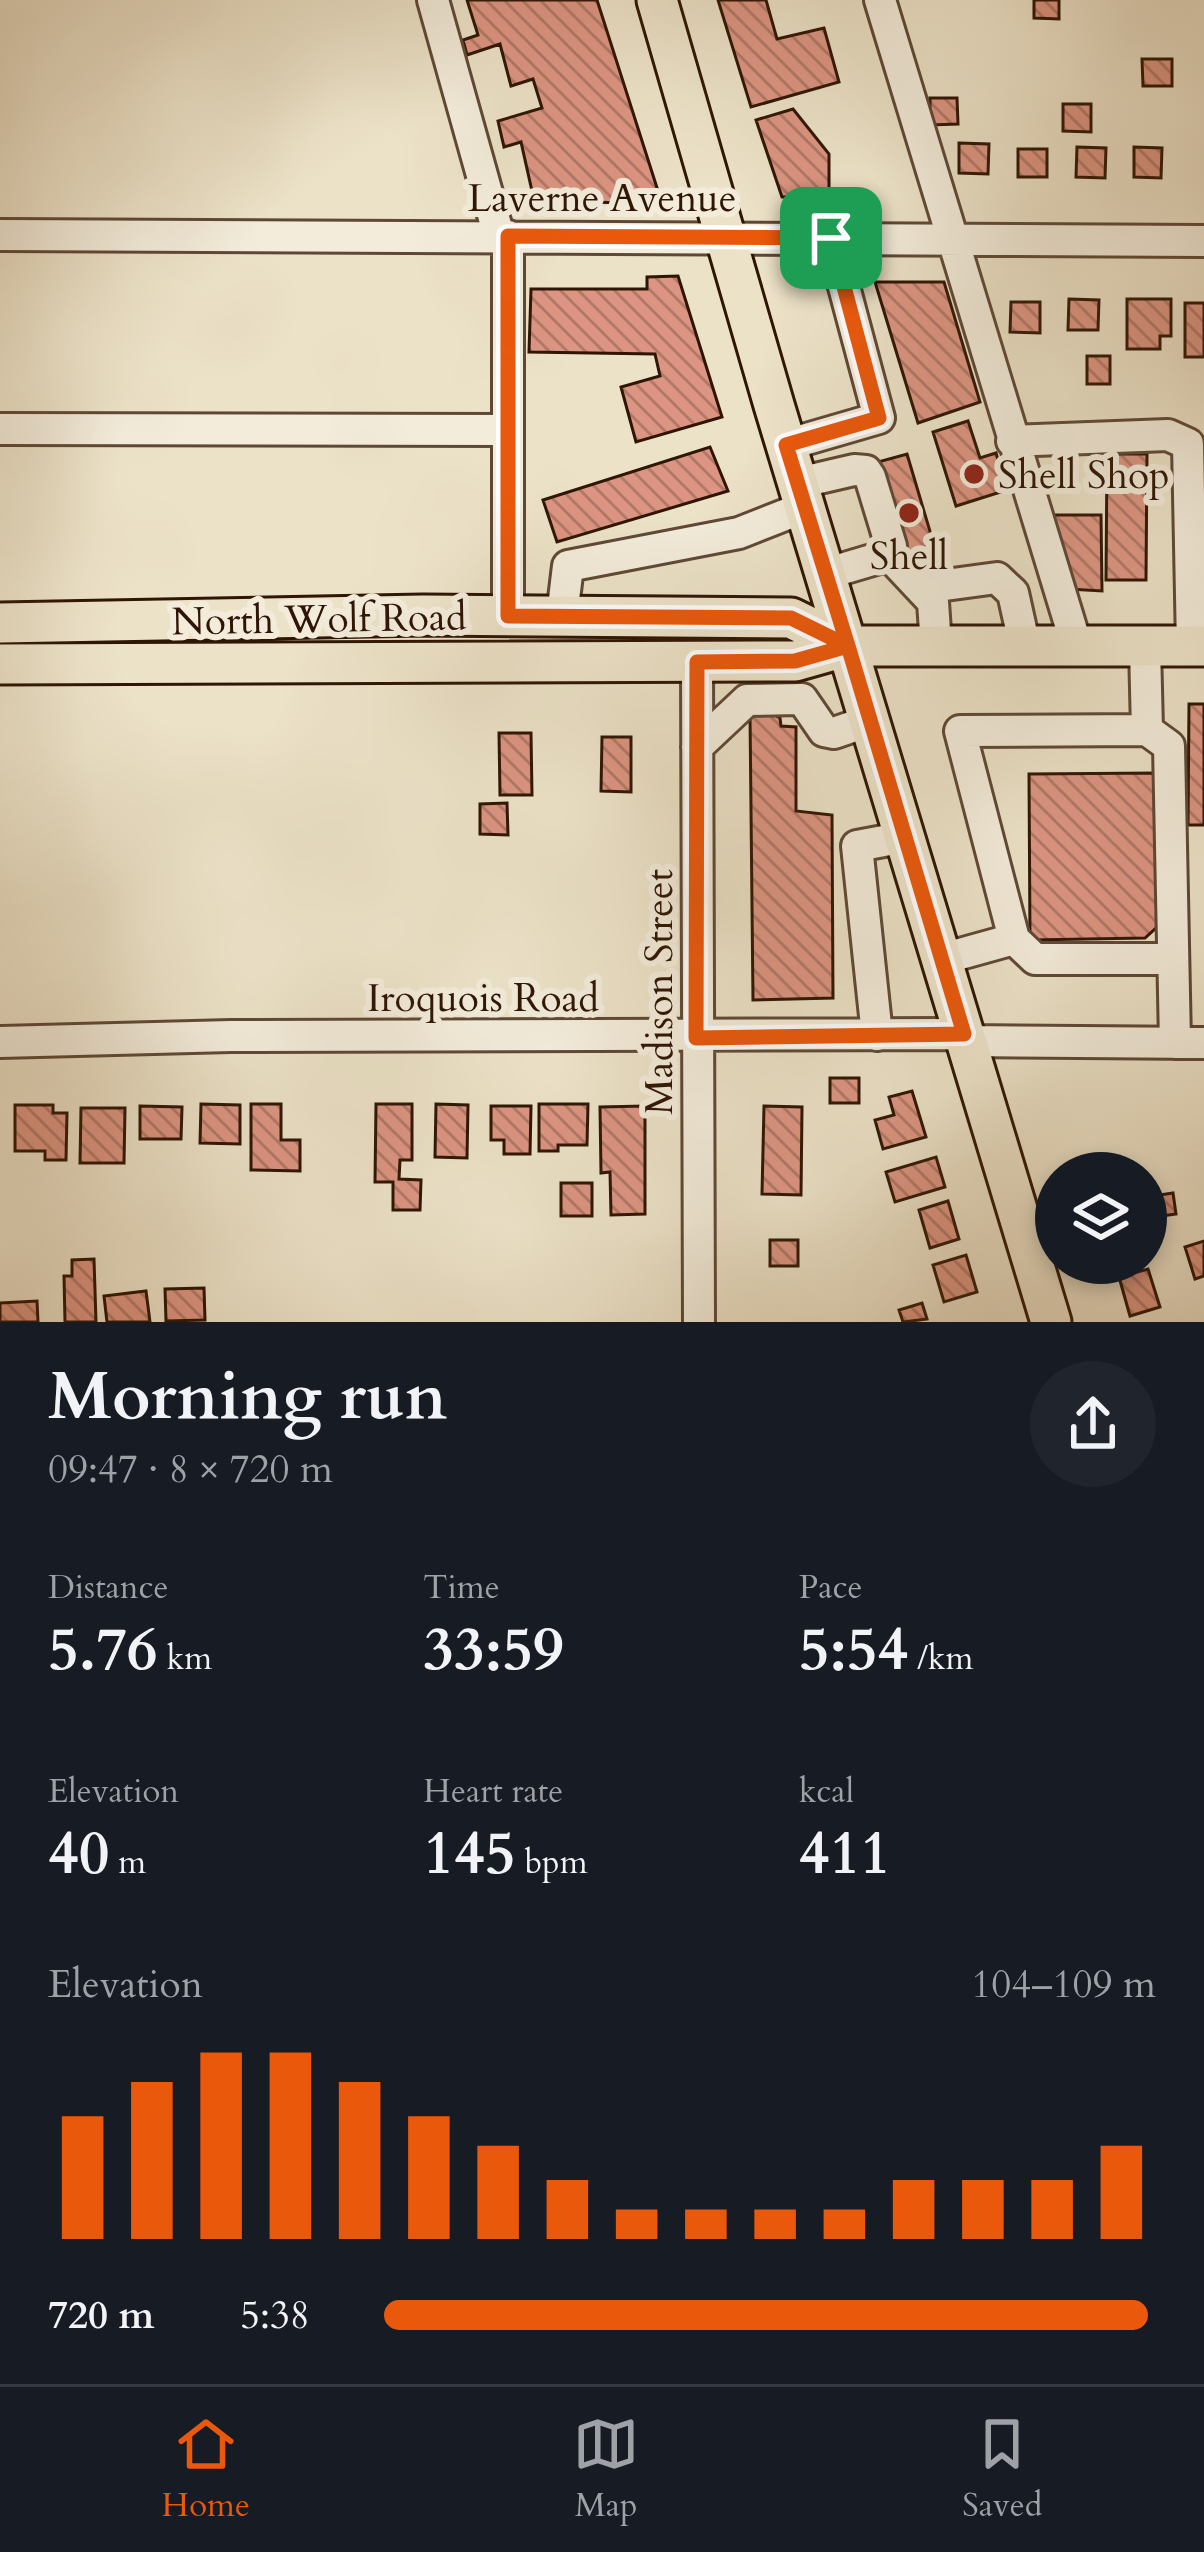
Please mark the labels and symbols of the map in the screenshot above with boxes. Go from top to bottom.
street label: Laverne Avenue [468,172,736,225]
pin [780,187,882,289]
place label: Shell Shop [998,449,1170,502]
marker: Shell Shop [961,461,987,487]
marker: Shell [896,500,922,526]
place label: Shell [870,530,948,583]
street label: North Wolf Road [171,590,467,649]
street label: Madison Street [633,869,686,1115]
street label: Iroquois Road [367,972,599,1025]

